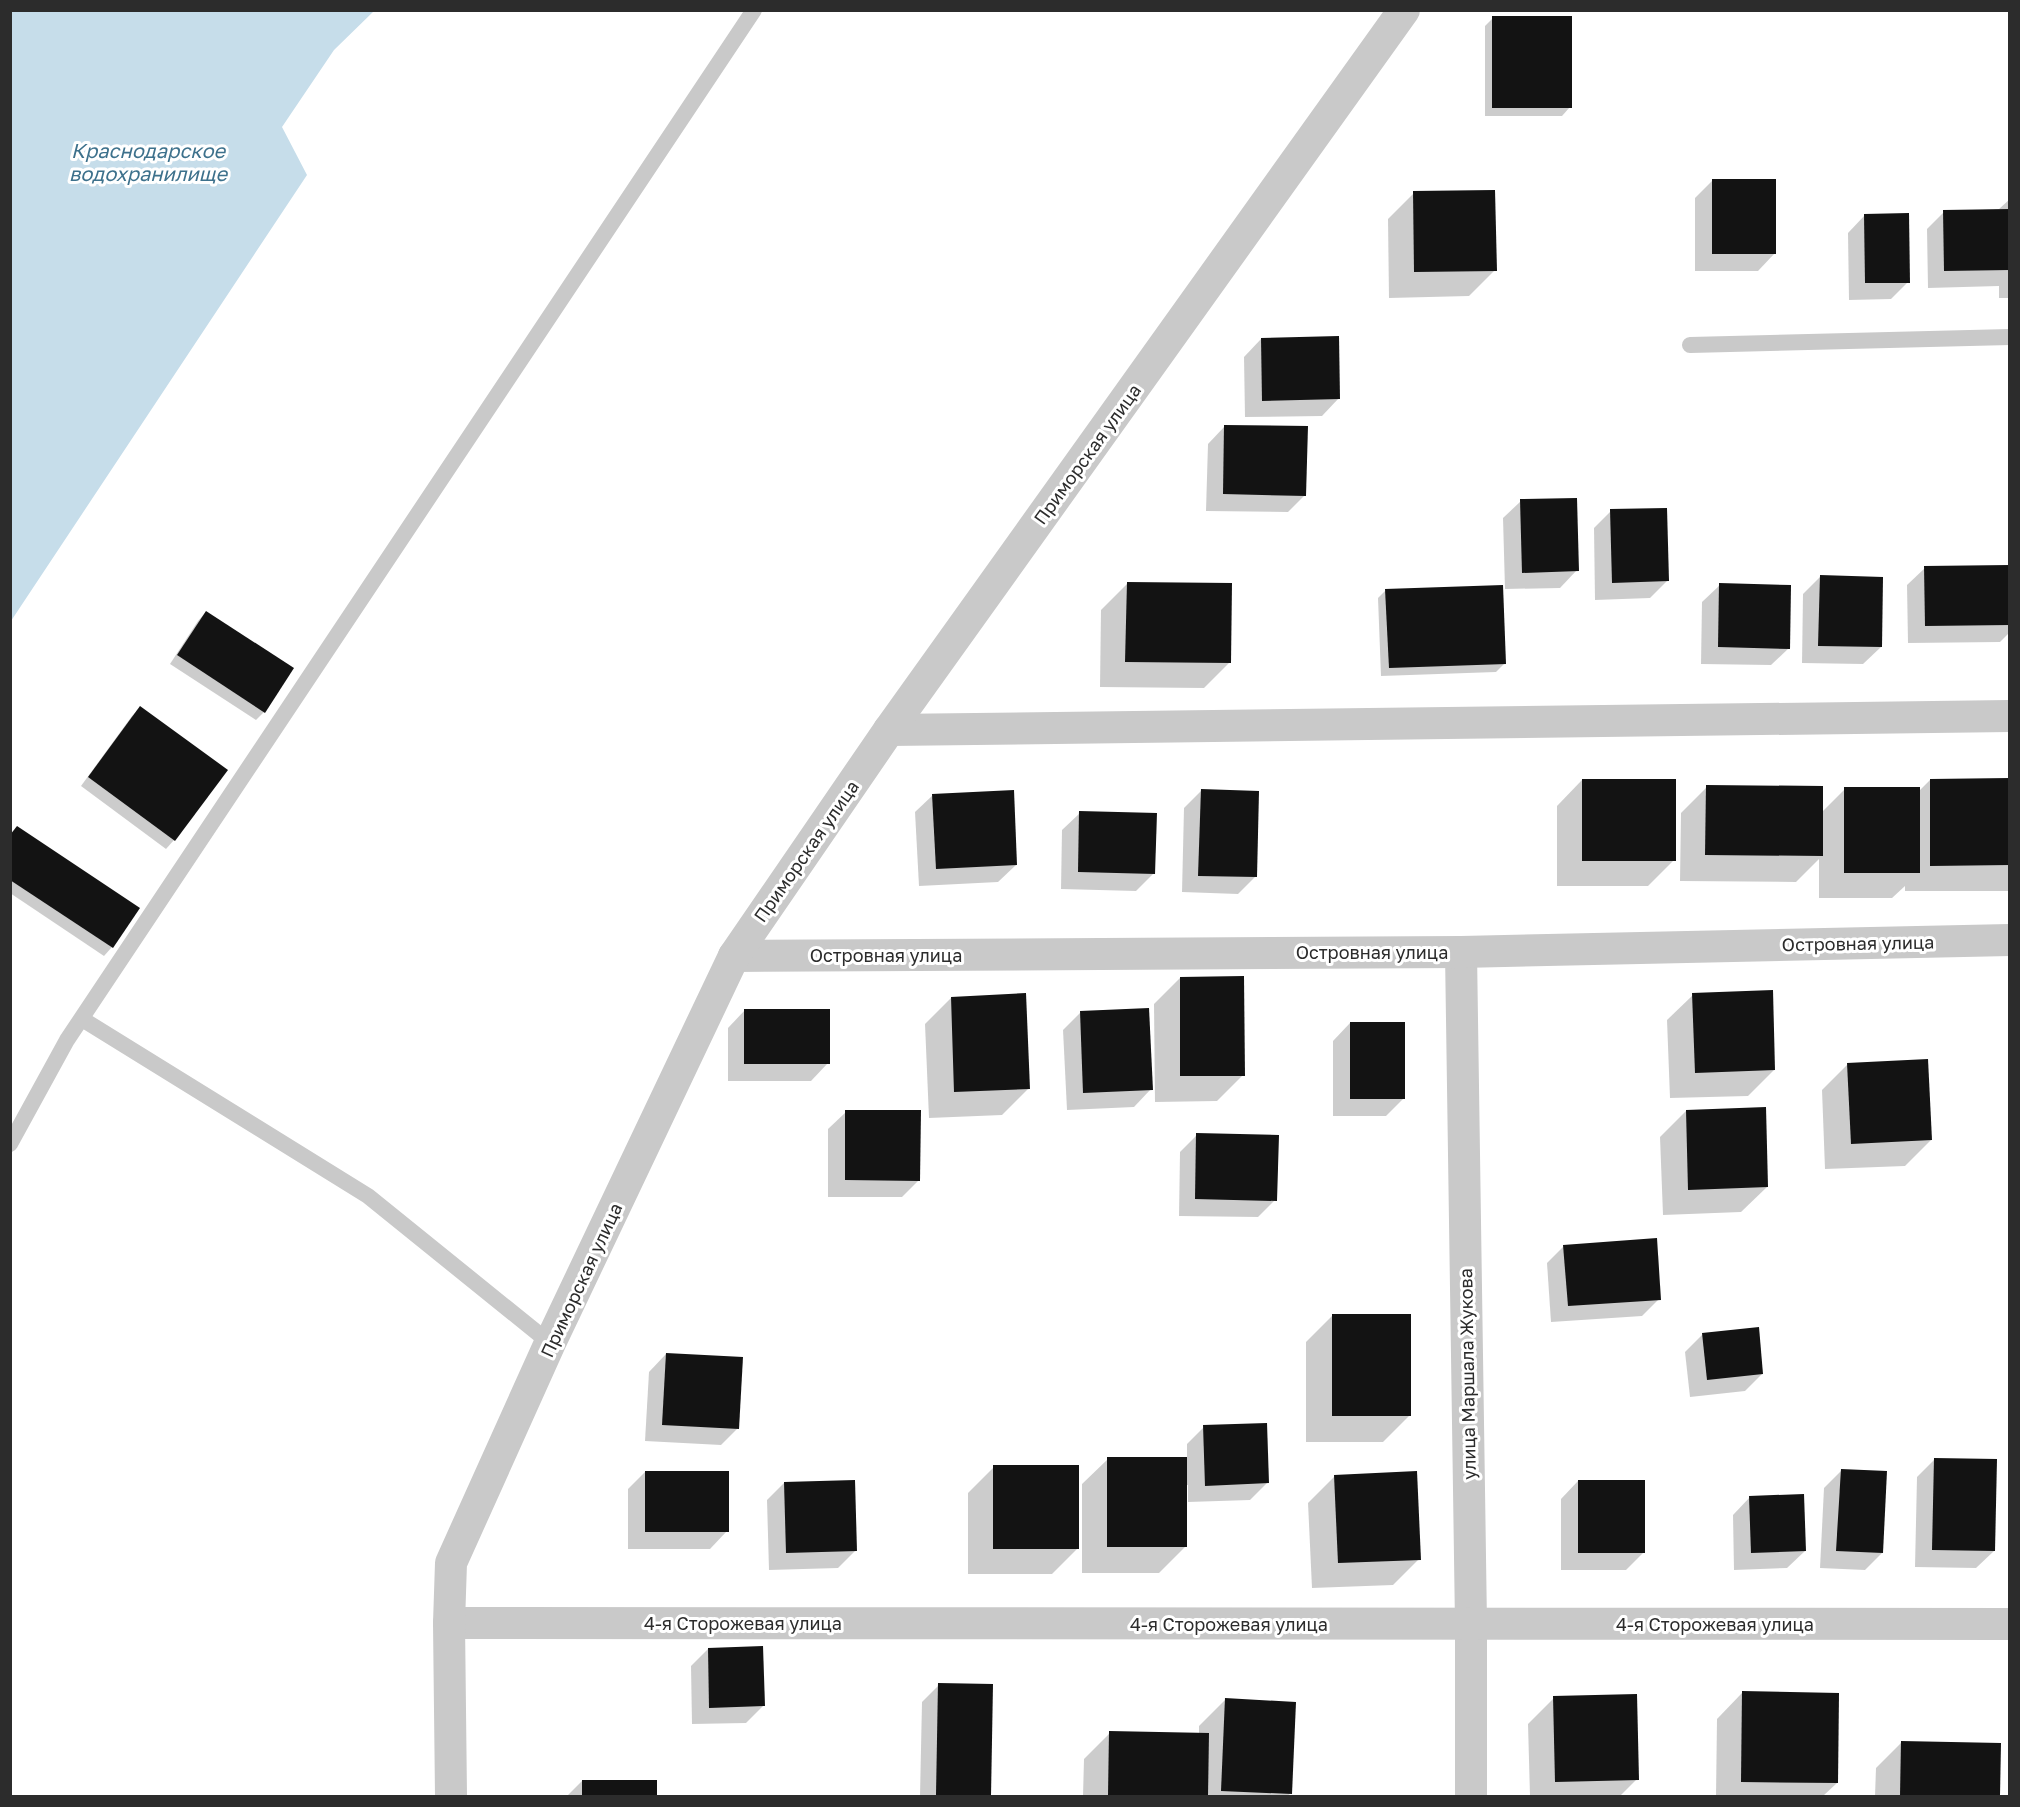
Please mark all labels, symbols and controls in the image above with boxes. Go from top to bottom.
water label: Краснодарское водохранилище [69,138,228,185]
street label: Приморская улица [1029,380,1145,528]
street label: Приморская улица [749,776,863,926]
street label: Островная улица [1781,931,1935,955]
street label: Островная улица [1296,941,1448,963]
street label: Островная улица [810,944,962,966]
street label: Приморская улица [536,1199,626,1361]
street label: улица Маршала Жукова [1454,1268,1480,1480]
street label: 4-я Сторожевая улица [644,1612,842,1634]
street label: 4-я Сторожевая улица [1130,1613,1328,1635]
street label: 4-я Сторожевая улица [1616,1613,1814,1635]

